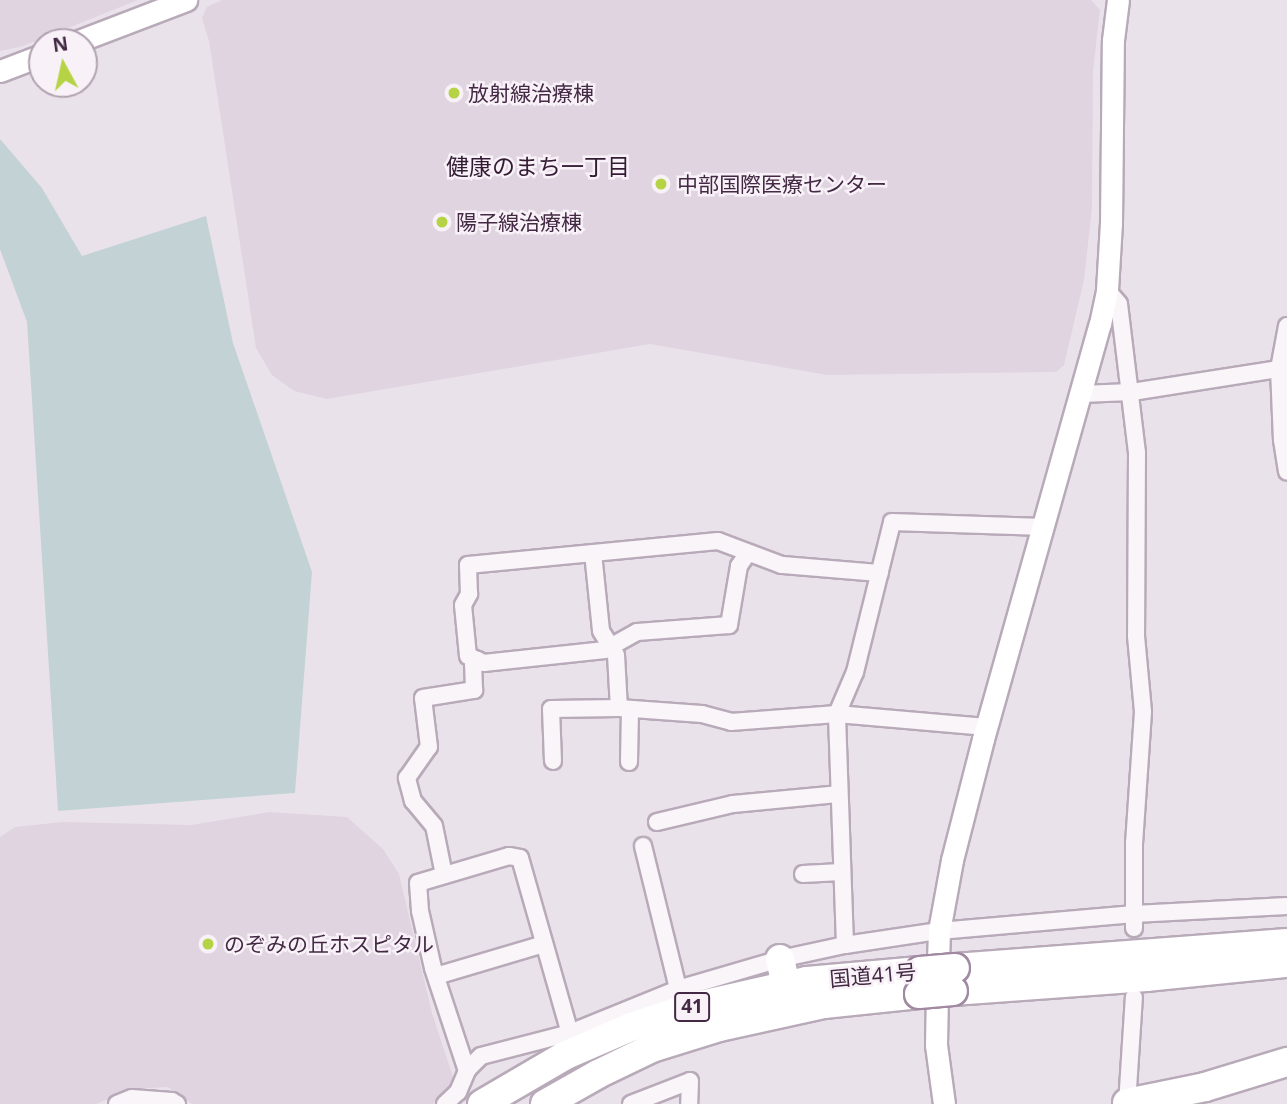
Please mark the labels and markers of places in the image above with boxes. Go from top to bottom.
place label: 放射線治療棟 [468,80,594,106]
marker: 放射線治療棟 [446,85,462,101]
place label: 中部国際医療センター [677,171,887,197]
marker: 中部国際医療センター [651,174,671,194]
place label: 陽子線治療棟 [456,209,582,235]
marker: 陽子線治療棟 [434,214,450,230]
place label: のぞみの丘ホスピタル [224,931,434,957]
marker: のぞみの丘ホスピタル [198,934,218,954]

